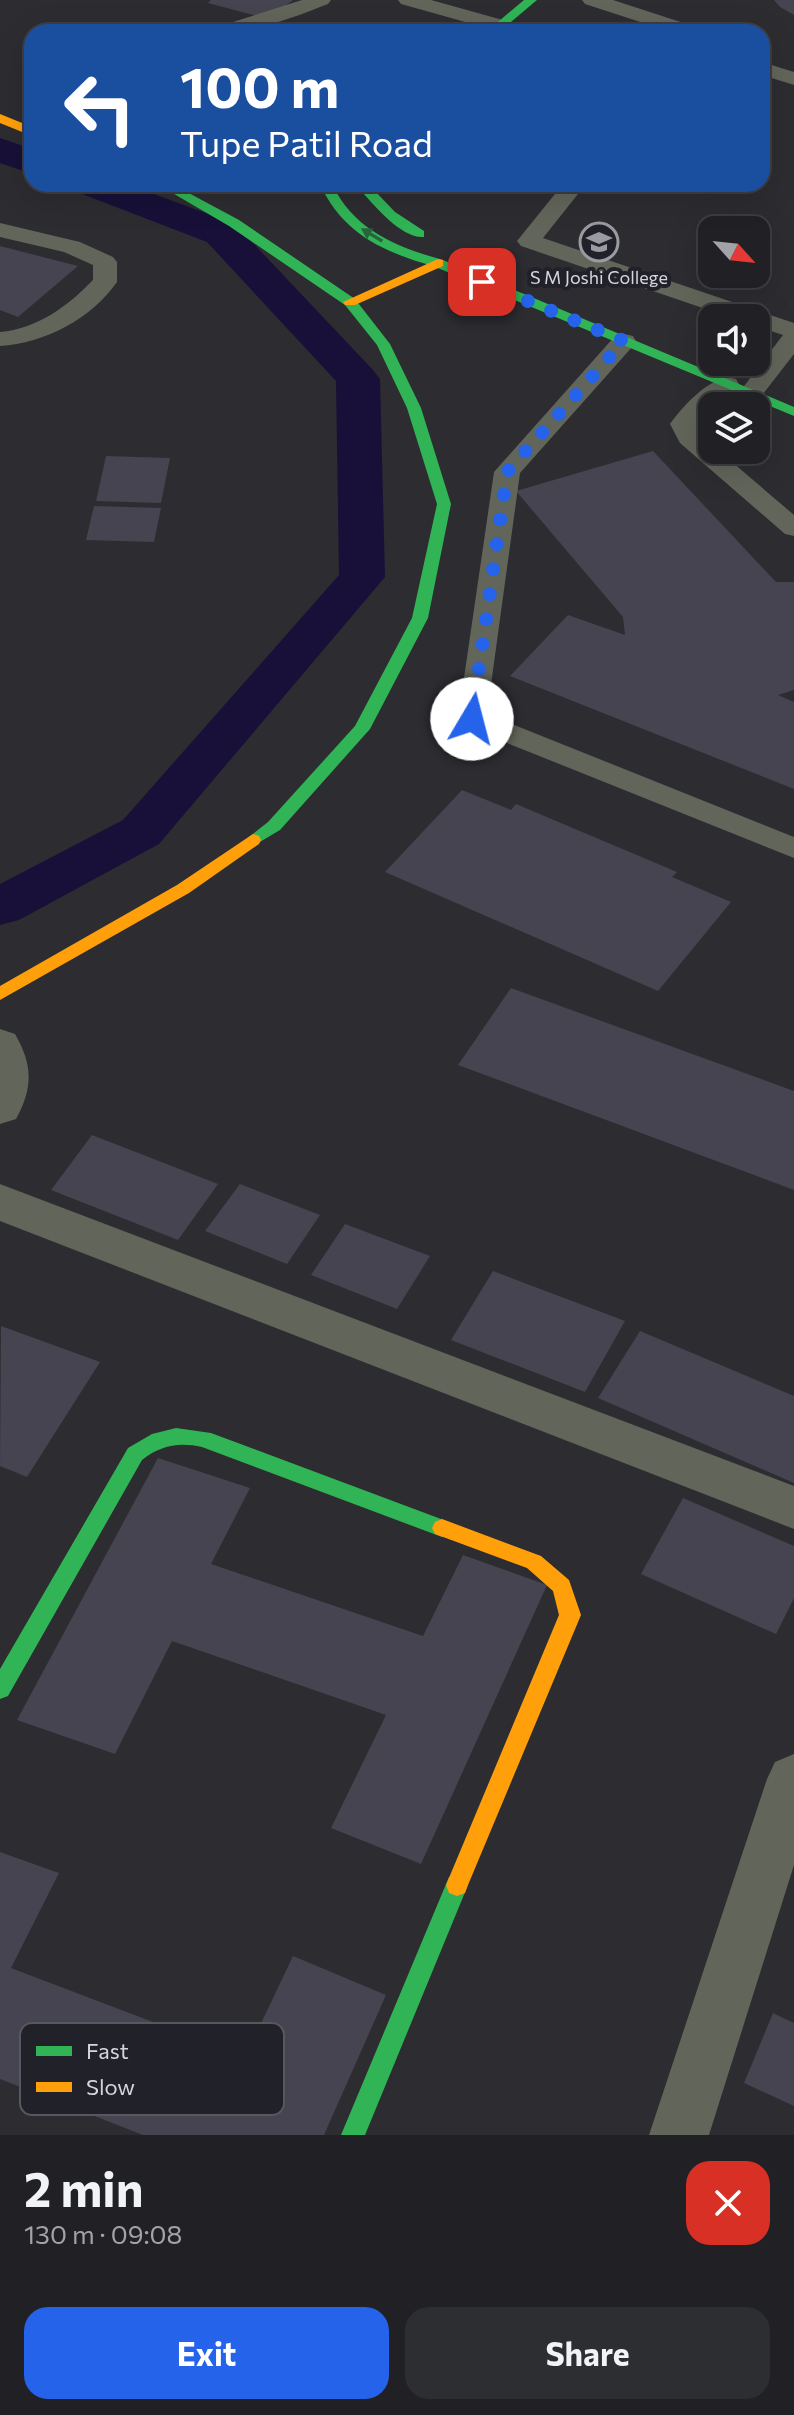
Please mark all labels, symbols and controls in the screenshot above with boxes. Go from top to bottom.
text: 100 m [180,51,339,120]
icon: left [48,56,152,160]
text: Tupe Patil Road [180,120,433,164]
north arrow [698,216,770,288]
map controls [698,216,770,464]
school or university icon: S M Joshi College [578,221,620,263]
one-way arrow [361,228,383,242]
pin [448,248,516,316]
icon: arrive [460,260,504,304]
place label: S M Joshi College [530,266,668,288]
button: sound [698,304,770,376]
button: layers [698,392,770,464]
position arrow [430,677,514,761]
legend [20,2023,284,2115]
text: Fast [86,2037,129,2064]
text: Slow [86,2073,135,2100]
text: 2 min [24,2158,144,2217]
button: close [686,2161,770,2245]
text: 130 m · 09:08 [24,2218,182,2249]
button: Exit [24,2307,389,2399]
button: Share [405,2307,770,2399]

